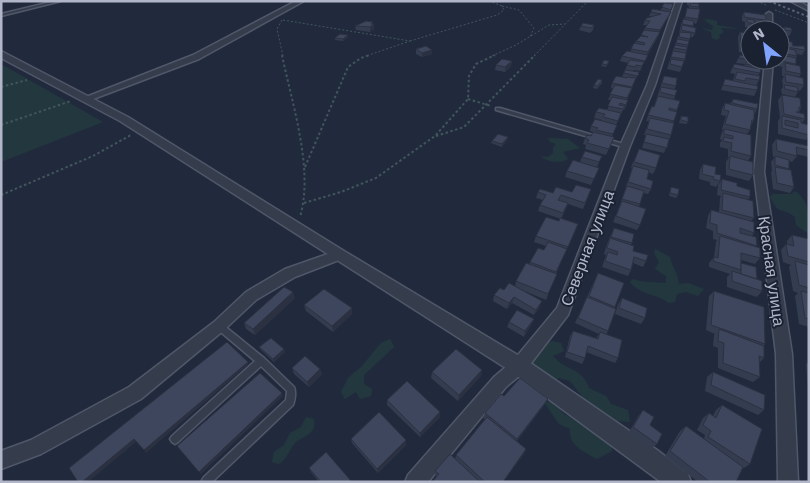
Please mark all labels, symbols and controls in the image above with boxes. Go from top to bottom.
north arrow [740,20,790,70]
text: N [750,24,767,43]
street label: Северная улица [557,188,618,309]
street label: Красная улица [754,215,789,327]

